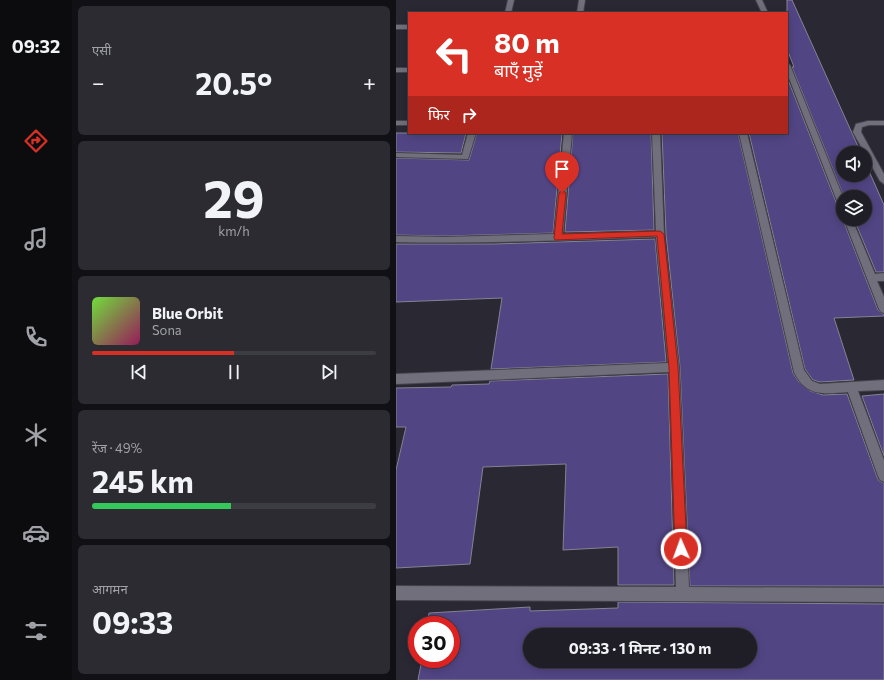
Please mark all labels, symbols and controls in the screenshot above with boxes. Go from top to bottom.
text: 80 m [494,25,560,59]
icon: left [428,28,480,80]
text: 09:32 [12,35,60,57]
text: एसी [92,42,111,58]
text: बाएँ मुड़ें [494,59,543,81]
text: 20.5° [195,64,272,101]
text: − [92,69,105,96]
text: + [363,69,376,96]
icon: right [458,104,480,126]
text: फिर [428,105,450,123]
icon: directions [22,127,50,155]
map controls [836,146,872,226]
button: sound [836,146,872,182]
pin [545,152,579,193]
icon: arrive [551,158,573,180]
text: 29 [203,165,265,229]
button: layers [836,190,872,226]
text: km/h [218,223,250,239]
icon: music [22,225,50,253]
text: Blue Orbit [152,304,223,322]
text: Sona [152,322,182,338]
icon: phone [22,323,50,351]
icon: previous [128,361,150,383]
icon: pause [223,361,245,383]
icon: next [318,361,340,383]
icon: climate [22,421,50,449]
text: रेंज · 49% [92,440,142,456]
text: 245 km [92,462,194,499]
icon: car [22,519,50,547]
position arrow [660,528,702,570]
text: आगमन [92,581,128,597]
text: 09:33 [92,603,173,640]
speed limit sign: 30 [408,616,460,668]
icon: filters [22,617,50,645]
text: 09:33 · 1 मिनट · 130 m [569,639,711,657]

